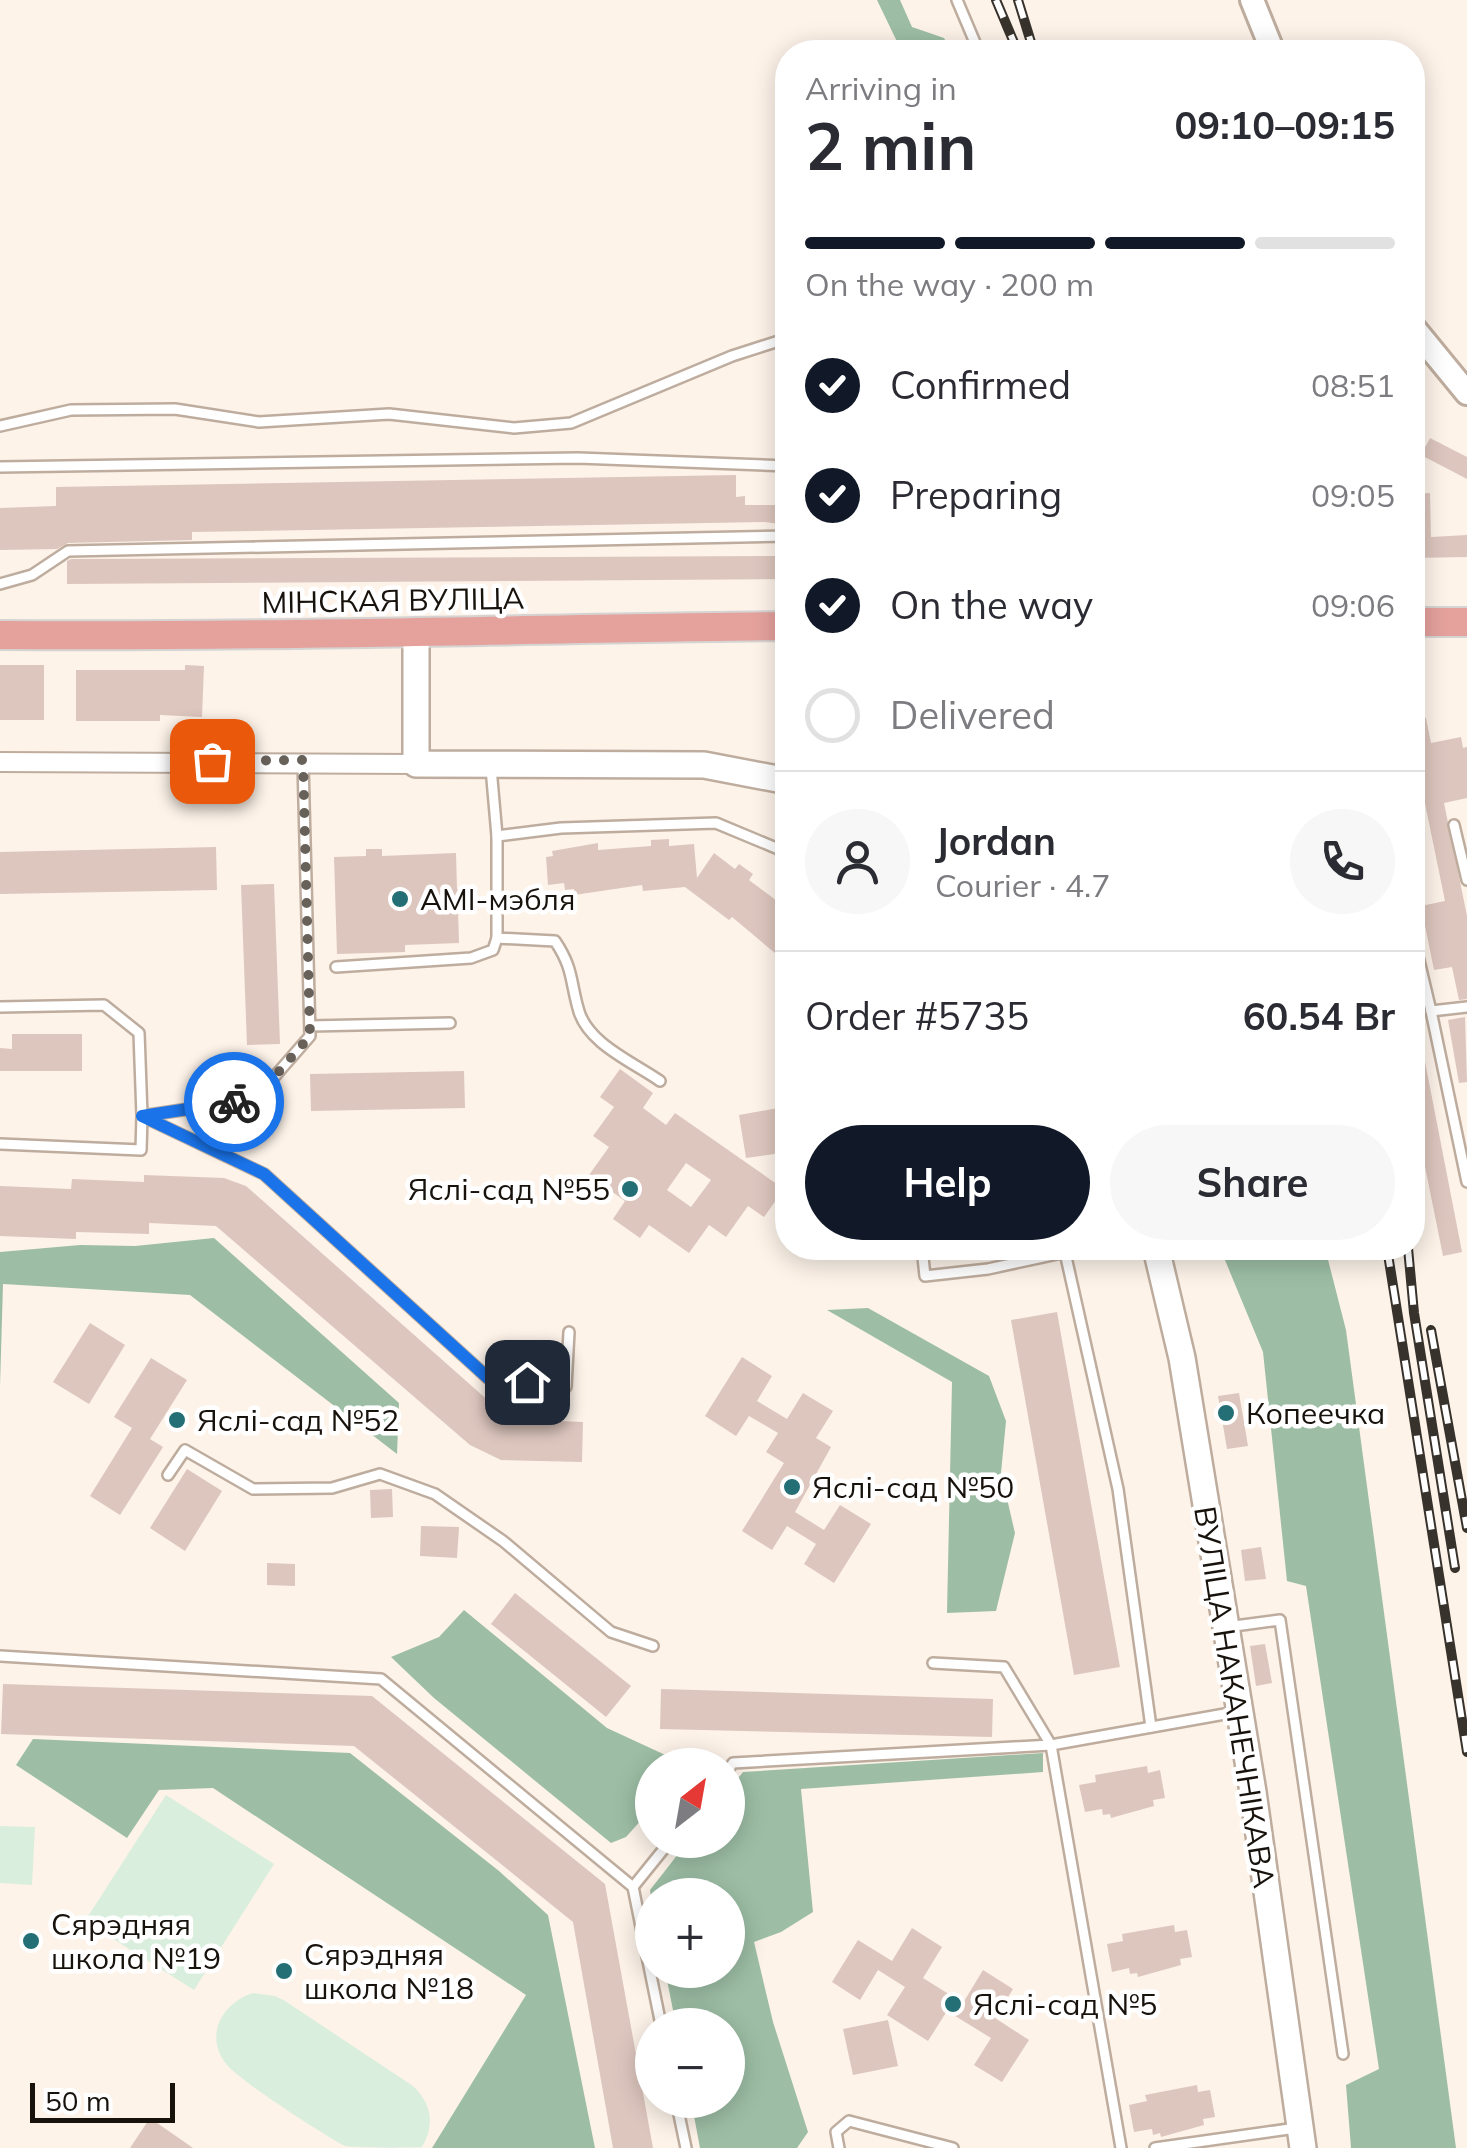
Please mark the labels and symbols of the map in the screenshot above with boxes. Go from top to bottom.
street label: МІНСКАЯ ВУЛІЦА [261,579,525,621]
pin [170,719,255,804]
place label: AMI-мэбля [420,880,575,918]
marker: AMI-мэбля [389,888,411,910]
courier [184,1052,284,1152]
place label: Яслі-сад №55 [408,1170,610,1208]
marker: Яслі-сад №55 [619,1178,641,1200]
pin [485,1340,570,1425]
place label: Копеечка [1246,1394,1385,1432]
place label: Яслі-сад №52 [197,1401,399,1439]
marker: Копеечка [1215,1402,1237,1424]
marker: Яслі-сад №52 [166,1409,188,1431]
place label: Яслі-сад №50 [812,1468,1014,1506]
marker: Яслі-сад №50 [781,1476,803,1498]
street label: ВУЛІЦА НАКАНЕЧНІКАВА [1186,1504,1284,1890]
north arrow [635,1748,745,1858]
place label: Сярэдняя школа №19 [51,1905,221,1977]
marker: Сярэдняя школа №19 [20,1930,42,1952]
place label: Сярэдняя школа №18 [304,1935,474,2007]
marker: Сярэдняя школа №18 [273,1960,295,1982]
place label: Яслі-сад №5 [973,1985,1157,2023]
marker: Яслі-сад №5 [942,1993,964,2015]
scale bar [30,2078,175,2122]

